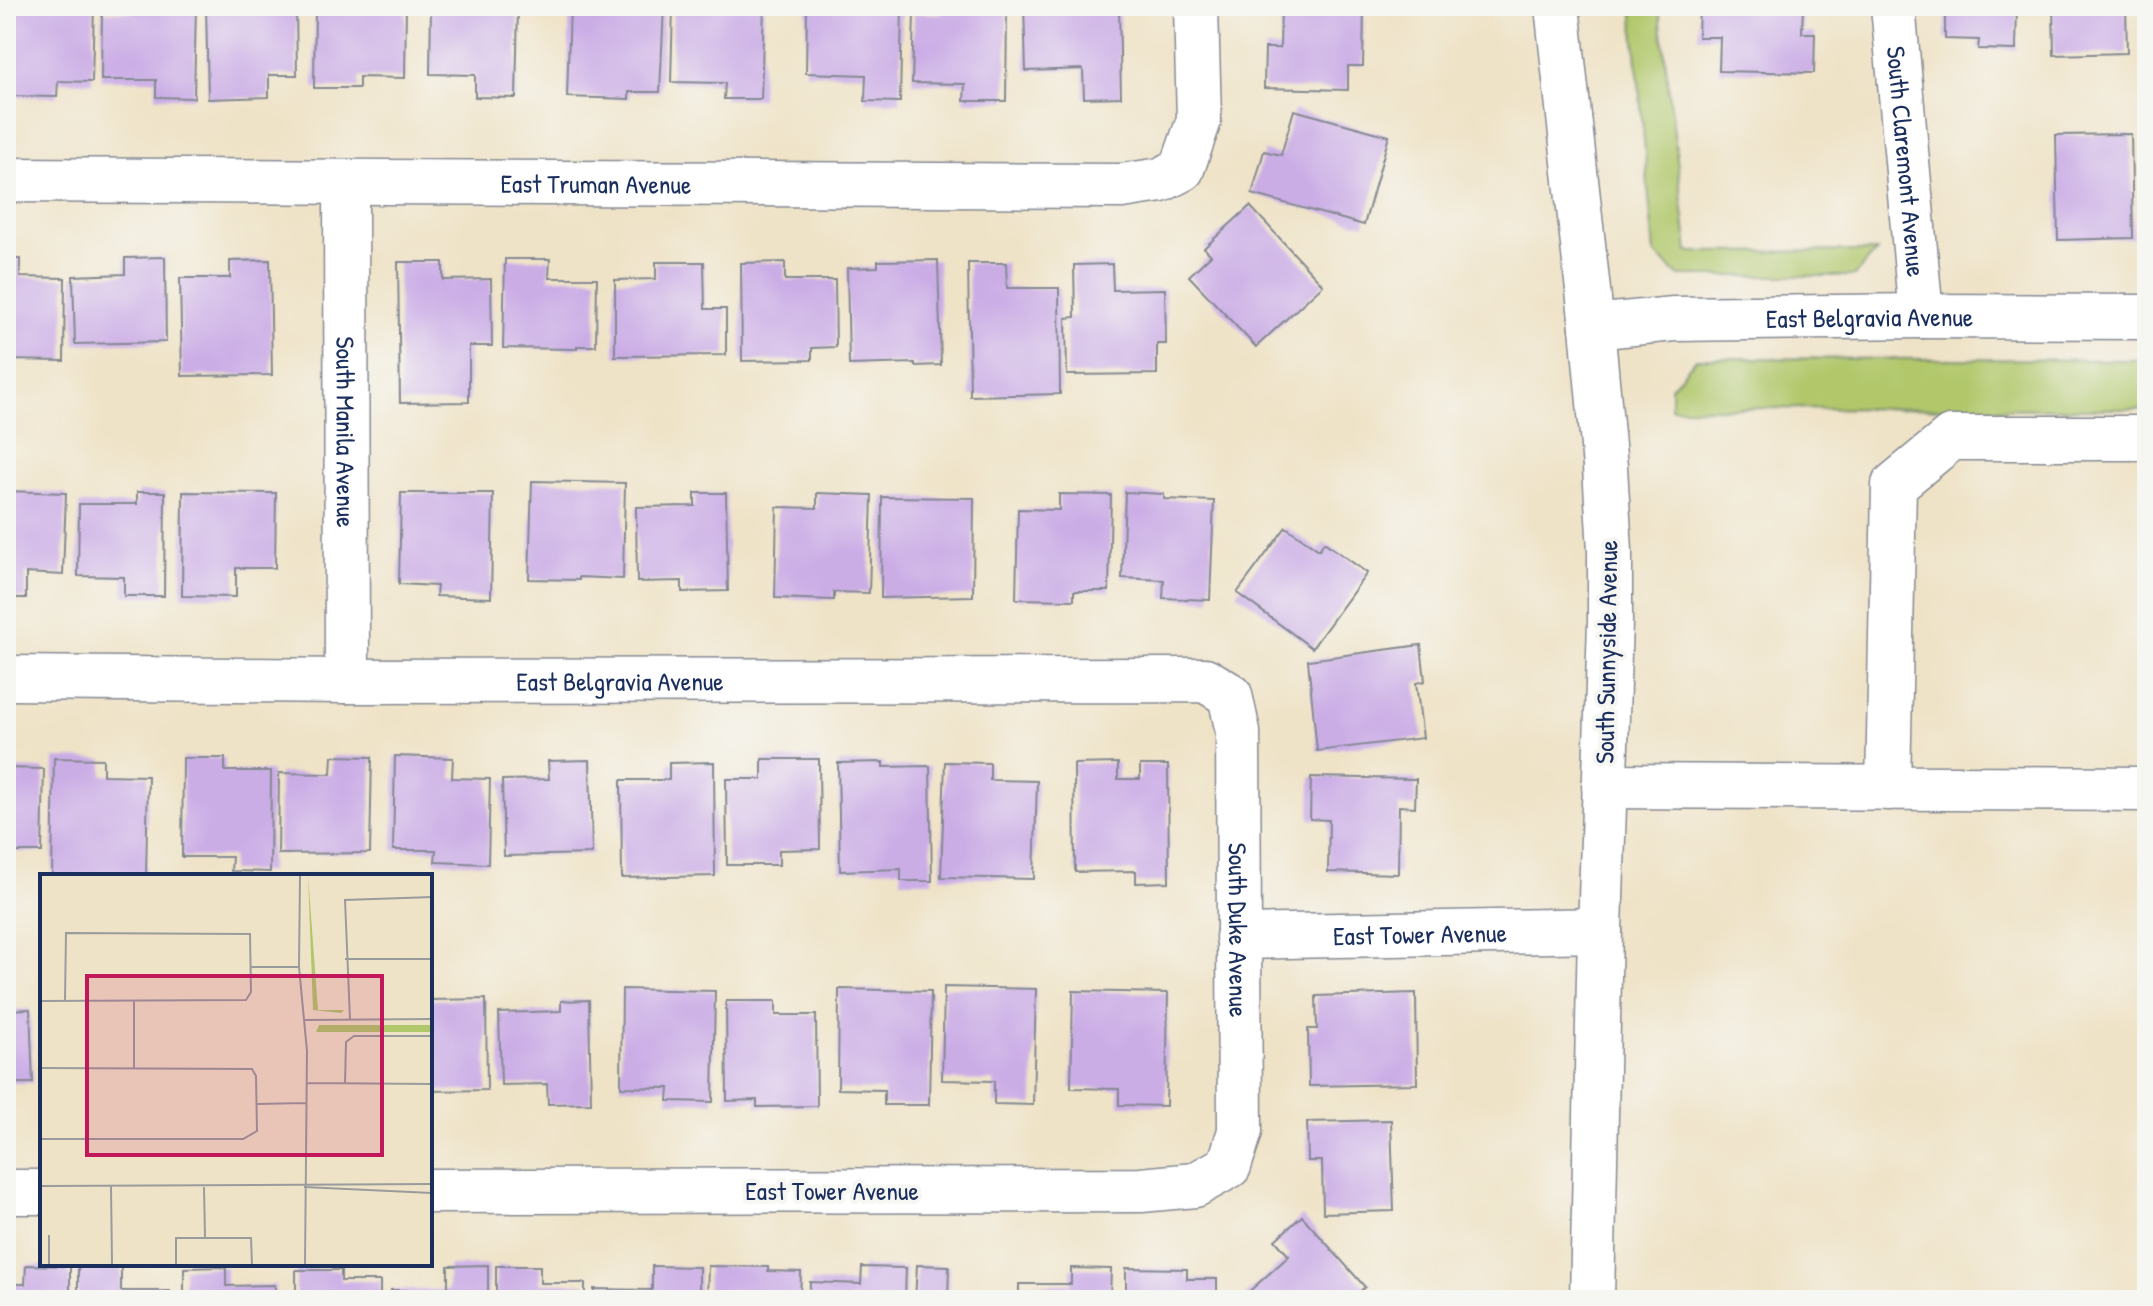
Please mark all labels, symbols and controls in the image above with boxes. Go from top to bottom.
street label: South Claremont Avenue [1879,45,1935,278]
street label: East Truman Avenue [500,165,692,201]
street label: East Belgravia Avenue [1766,298,1973,335]
street label: South Manila Avenue [329,336,364,528]
street label: South Sunnyside Avenue [1587,540,1625,764]
street label: East Belgravia Avenue [516,663,724,698]
street label: South Duke Avenue [1221,843,1257,1017]
inset map [40,874,432,1266]
street label: East Tower Avenue [1333,914,1507,953]
street label: East Tower Avenue [745,1173,919,1208]

